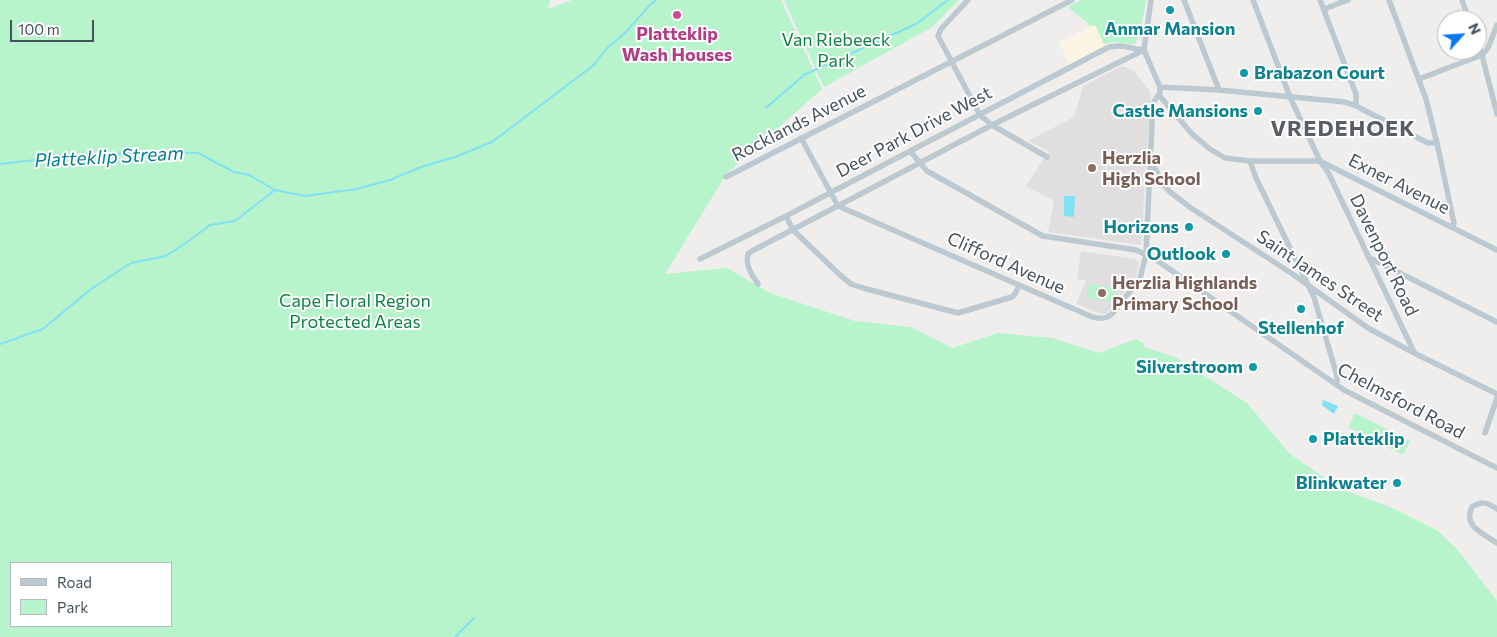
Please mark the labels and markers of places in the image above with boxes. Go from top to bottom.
marker: Anmar Mansion [1164,4,1176,16]
marker: Platteklip Wash Houses [671,9,683,21]
place label: Anmar Mansion [1104,18,1236,40]
place label: Platteklip Wash Houses [622,23,732,66]
place label: Brabazon Court [1254,62,1385,84]
marker: Brabazon Court [1238,67,1250,79]
place label: Castle Mansions [1112,100,1248,122]
marker: Castle Mansions [1252,105,1264,117]
place label: Herzlia High School [1102,147,1201,190]
marker: Herzlia High School [1086,162,1098,174]
place label: Horizons [1104,216,1179,238]
marker: Horizons [1183,221,1195,233]
place label: Outlook [1147,243,1216,265]
marker: Outlook [1220,248,1232,260]
place label: Herzlia Highlands Primary School [1112,272,1257,314]
marker: Herzlia Highlands Primary School [1096,287,1108,299]
marker: Stellenhof [1295,303,1307,315]
place label: Stellenhof [1258,317,1344,339]
place label: Silverstroom [1136,356,1243,378]
marker: Silverstroom [1247,361,1259,373]
place label: Platteklip [1323,428,1405,450]
marker: Platteklip [1307,433,1319,445]
place label: Blinkwater [1296,472,1387,494]
marker: Blinkwater [1391,477,1403,489]

